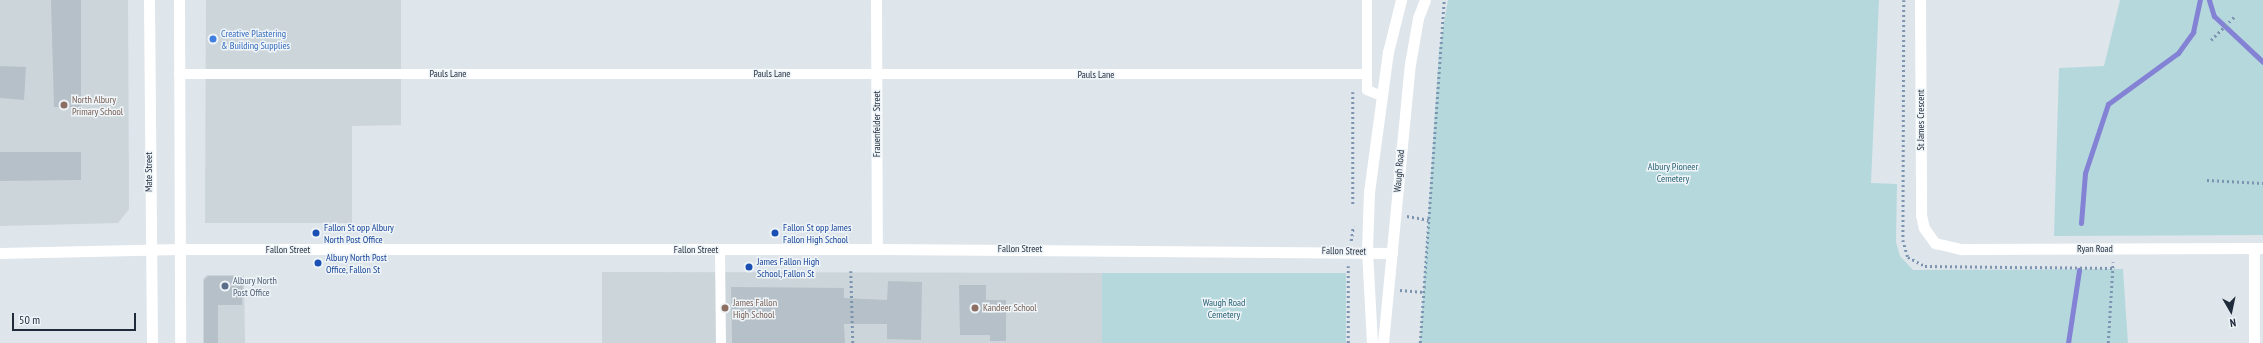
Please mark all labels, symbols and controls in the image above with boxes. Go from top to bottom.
place label: Creative Plastering & Building Supplies [221,27,290,50]
marker: Creative Plastering & Building Supplies [208,34,218,44]
street label: Pauls Lane [430,68,466,80]
street label: Pauls Lane [754,68,790,80]
street label: Pauls Lane [1078,69,1114,81]
street label: St James Crescent [1915,89,1927,151]
street label: Frauenfelder Street [871,91,883,157]
place label: North Albury Primary School [72,93,123,116]
marker: North Albury Primary School [59,100,69,110]
street label: Waugh Road [1391,149,1407,193]
street label: Mate Street [143,152,155,192]
park label: Albury Pioneer Cemetery [1648,160,1698,184]
place label: Fallon St opp Albury North Post Office [324,221,394,244]
place label: Fallon St opp James Fallon High School [783,221,851,244]
marker: Fallon St opp Albury North Post Office [311,228,321,238]
marker: Fallon St opp James Fallon High School [770,228,780,238]
street label: Fallon Street [998,243,1042,255]
street label: Ryan Road [2077,243,2113,255]
street label: Fallon Street [266,244,310,256]
street label: Fallon Street [674,244,718,256]
street label: Fallon Street [1322,245,1366,257]
place label: Albury North Post Office, Fallon St [326,251,387,274]
place label: James Fallon High School, Fallon St [757,255,819,278]
marker: Albury North Post Office, Fallon St [313,258,323,268]
marker: James Fallon High School, Fallon St [744,262,754,272]
place label: Albury North Post Office [233,274,277,298]
marker: Albury North Post Office [220,281,230,291]
north arrow [2211,291,2251,331]
place label: James Fallon High School [733,296,777,320]
park label: Waugh Road Cemetery [1203,296,1245,320]
place label: Kandeer School [983,302,1037,314]
marker: James Fallon High School [720,303,730,313]
marker: Kandeer School [970,303,980,313]
scale bar [14,305,138,331]
text: 50 m [19,312,40,327]
text: N [2229,315,2237,330]

